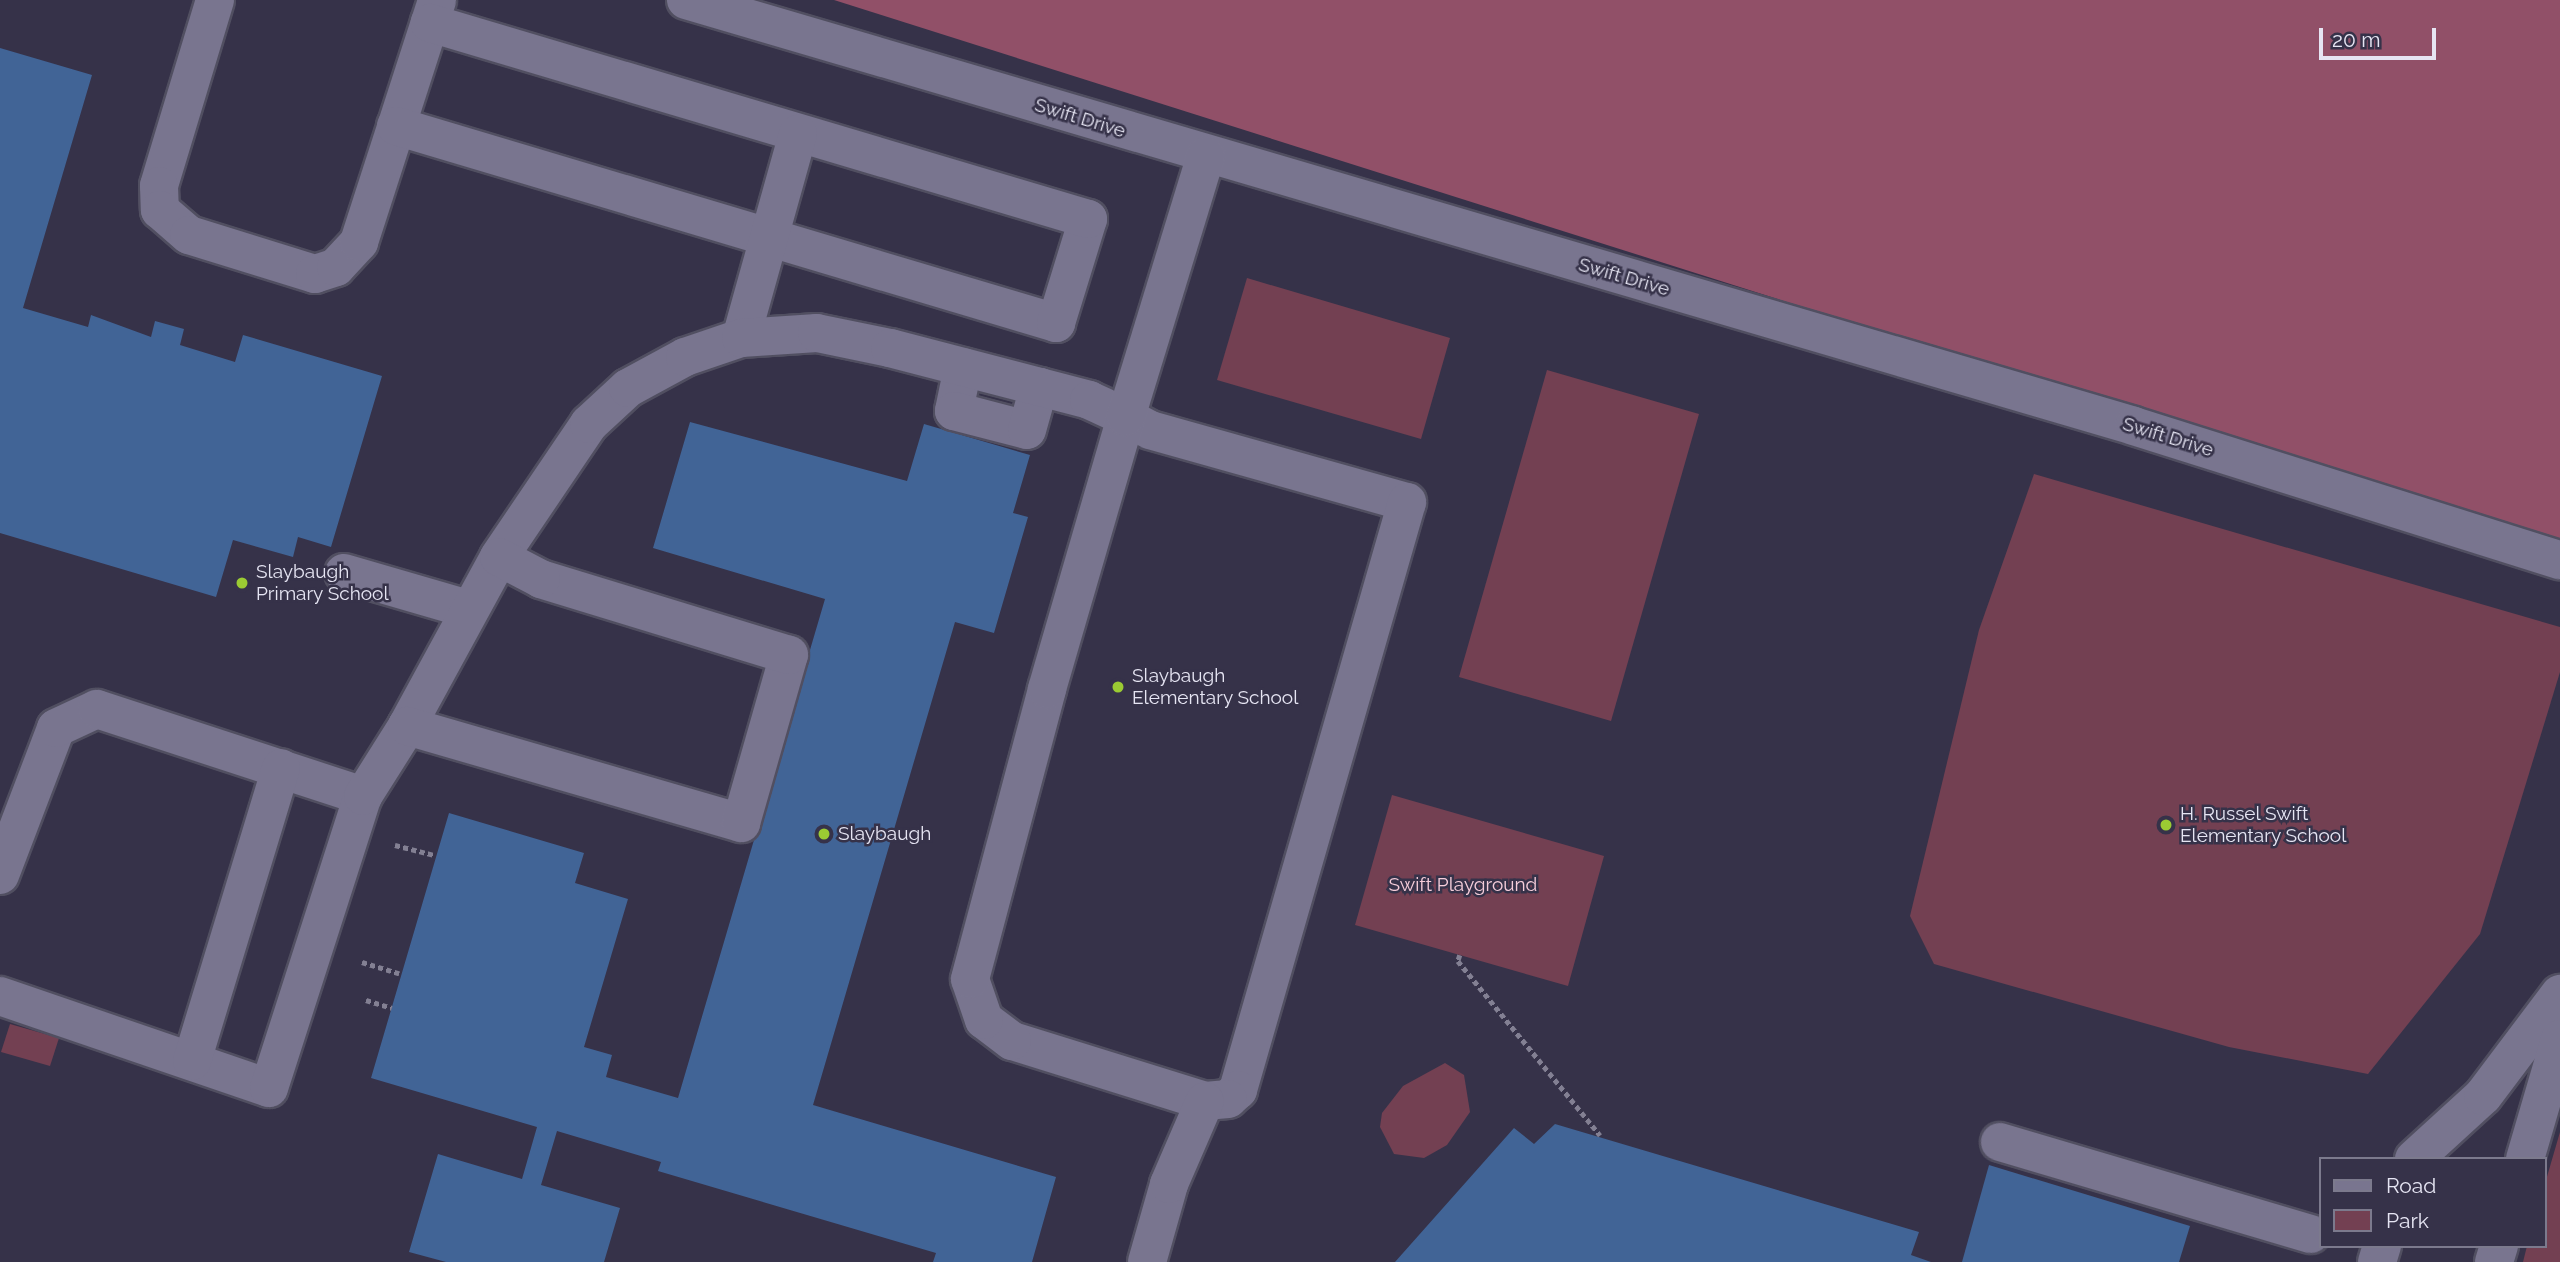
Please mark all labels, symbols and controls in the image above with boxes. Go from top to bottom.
scale bar [2322,14,2439,58]
text: 20 m [2332,27,2380,52]
street label: Swift Drive [1032,93,1128,143]
street label: Swift Drive [1576,253,1672,301]
street label: Swift Drive [2120,412,2216,462]
place label: Slaybaugh Primary School [256,561,389,605]
marker: Slaybaugh Primary School [234,575,250,591]
place label: Slaybaugh Elementary School [1132,665,1299,709]
marker: Slaybaugh Elementary School [1110,679,1126,695]
place label: H. Russel Swift Elementary School [2180,803,2347,847]
marker: H. Russel Swift Elementary School [2158,817,2174,833]
place label: Slaybaugh [838,823,931,845]
marker: Slaybaugh [816,826,832,842]
park label: Swift Playground [1389,874,1537,896]
legend [2318,1157,2546,1248]
text: Road [2386,1173,2436,1198]
text: Park [2386,1208,2429,1233]

